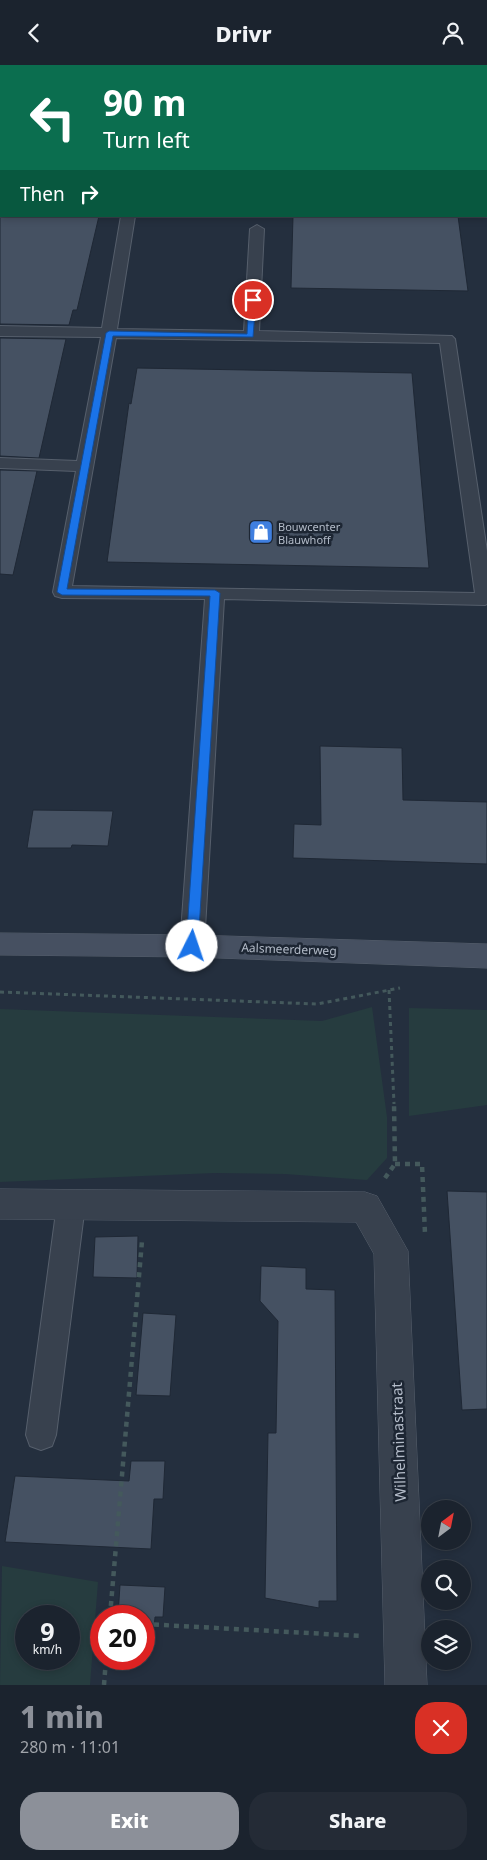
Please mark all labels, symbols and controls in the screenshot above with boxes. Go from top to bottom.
text: Drivr [215,18,272,48]
icon: back [20,19,48,47]
icon: person [439,19,467,47]
text: 90 m [103,79,186,126]
icon: left [20,85,85,150]
text: Turn left [103,124,190,154]
icon: right [75,180,103,208]
text: Then [20,181,65,207]
pin [232,279,274,321]
icon: arrive [239,286,267,314]
shop icon: Bouwcenter Blauwhoff [248,519,274,545]
place label: Bouwcenter Blauwhoff [278,519,341,547]
position arrow [165,919,217,971]
street label: Aalsmeerderweg [241,939,337,959]
street label: Wilhelminastraat [386,1381,410,1502]
north arrow [421,1500,471,1550]
map controls [421,1500,471,1670]
button: search [421,1560,471,1610]
speed limit sign: 20 [90,1605,155,1670]
text: 9 [40,1614,55,1648]
button: layers [421,1620,471,1670]
text: km/h [33,1641,62,1658]
text: 1 min [20,1696,104,1737]
button: close [415,1702,467,1754]
text: 280 m · 11:01 [20,1736,120,1758]
button: Exit [20,1792,239,1850]
button: Share [249,1792,467,1850]

